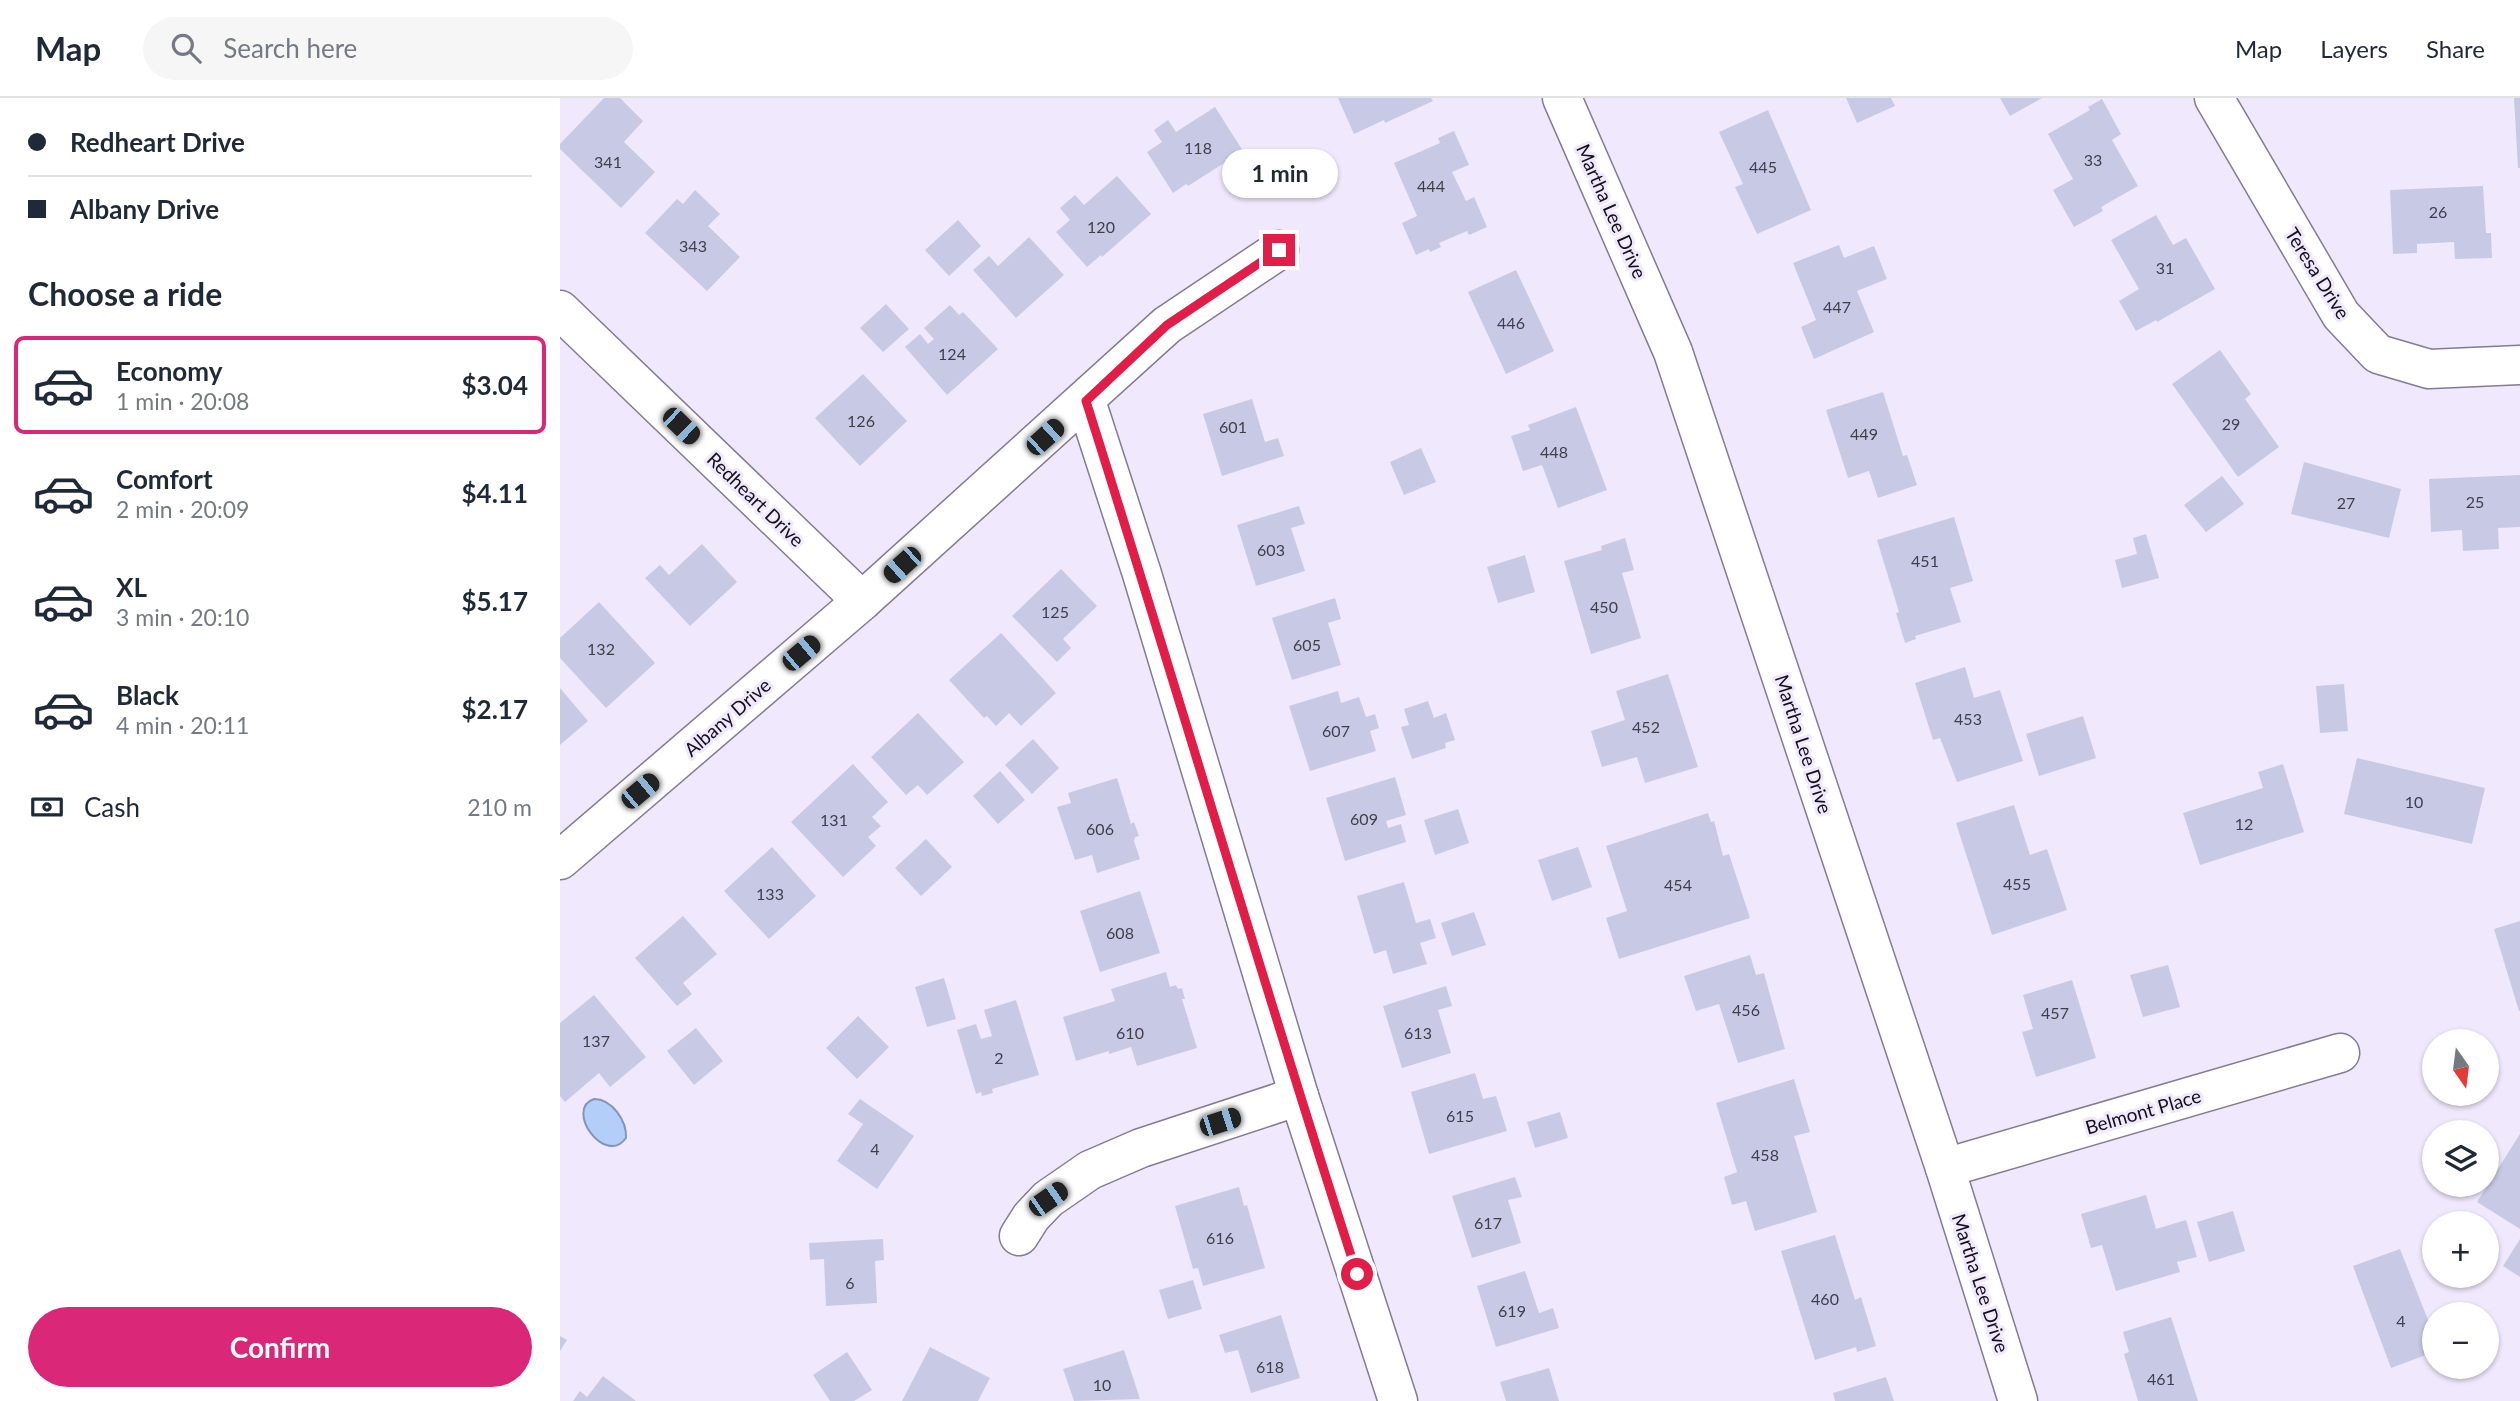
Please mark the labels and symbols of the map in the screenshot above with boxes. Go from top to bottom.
house number: 118 [1184,138,1212,157]
street label: Martha Lee Drive [1572,140,1652,282]
callout: 1 min [1221,149,1337,198]
house number: 33 [2084,150,2102,169]
house number: 341 [594,152,622,171]
house number: 445 [1749,157,1777,176]
house number: 444 [1417,176,1445,195]
house number: 26 [2429,202,2447,221]
house number: 120 [1087,217,1115,236]
street label: Teresa Drive [2281,223,2355,323]
route end [1263,234,1295,266]
house number: 343 [679,236,707,255]
house number: 31 [2156,258,2174,277]
house number: 447 [1823,297,1851,316]
house number: 446 [1497,313,1525,332]
house number: 124 [938,344,966,363]
car [659,404,704,448]
house number: 126 [847,411,875,430]
house number: 29 [2222,414,2240,433]
car [1023,415,1068,459]
house number: 601 [1219,417,1247,436]
house number: 449 [1850,424,1878,443]
house number: 448 [1540,442,1568,461]
street label: Redheart Drive [703,447,809,551]
house number: 25 [2466,492,2484,511]
house number: 27 [2337,493,2355,512]
house number: 603 [1257,540,1285,559]
car [880,543,925,587]
house number: 451 [1911,551,1939,570]
house number: 450 [1590,597,1618,616]
house number: 125 [1041,602,1069,621]
car [779,631,824,675]
house number: 605 [1293,635,1321,654]
house number: 132 [587,639,615,658]
street label: Martha Lee Drive [1771,672,1837,816]
street label: Albany Drive [679,673,775,761]
house number: 453 [1954,709,1982,728]
house number: 452 [1632,717,1660,736]
house number: 607 [1322,721,1350,740]
car [618,769,663,813]
house number: 10 [2405,792,2423,811]
house number: 609 [1350,809,1378,828]
house number: 131 [820,810,848,829]
house number: 12 [2235,814,2253,833]
house number: 606 [1086,819,1114,838]
house number: 455 [2003,874,2031,893]
house number: 454 [1664,875,1692,894]
house number: 133 [756,884,784,903]
house number: 608 [1106,923,1134,942]
house number: 456 [1732,1000,1760,1019]
house number: 457 [2041,1003,2069,1022]
house number: 610 [1116,1023,1144,1042]
house number: 613 [1404,1023,1432,1042]
north arrow [2422,1029,2499,1106]
house number: 137 [582,1031,610,1050]
house number: 2 [994,1048,1004,1067]
street label: Belmont Place [2082,1083,2204,1139]
car [1197,1106,1244,1138]
house number: 615 [1446,1106,1474,1125]
house number: 4 [870,1139,880,1158]
house number: 458 [1751,1145,1779,1164]
car [1025,1178,1072,1220]
street label: Martha Lee Drive [1948,1211,2014,1355]
house number: 617 [1474,1213,1502,1232]
house number: 616 [1206,1228,1234,1247]
route start [1341,1258,1373,1290]
house number: 6 [845,1273,855,1292]
house number: 460 [1811,1289,1839,1308]
house number: 619 [1498,1301,1526,1320]
house number: 4 [2396,1311,2406,1330]
house number: 618 [1256,1357,1284,1376]
house number: 461 [2147,1369,2175,1388]
house number: 10 [1093,1375,1111,1394]

